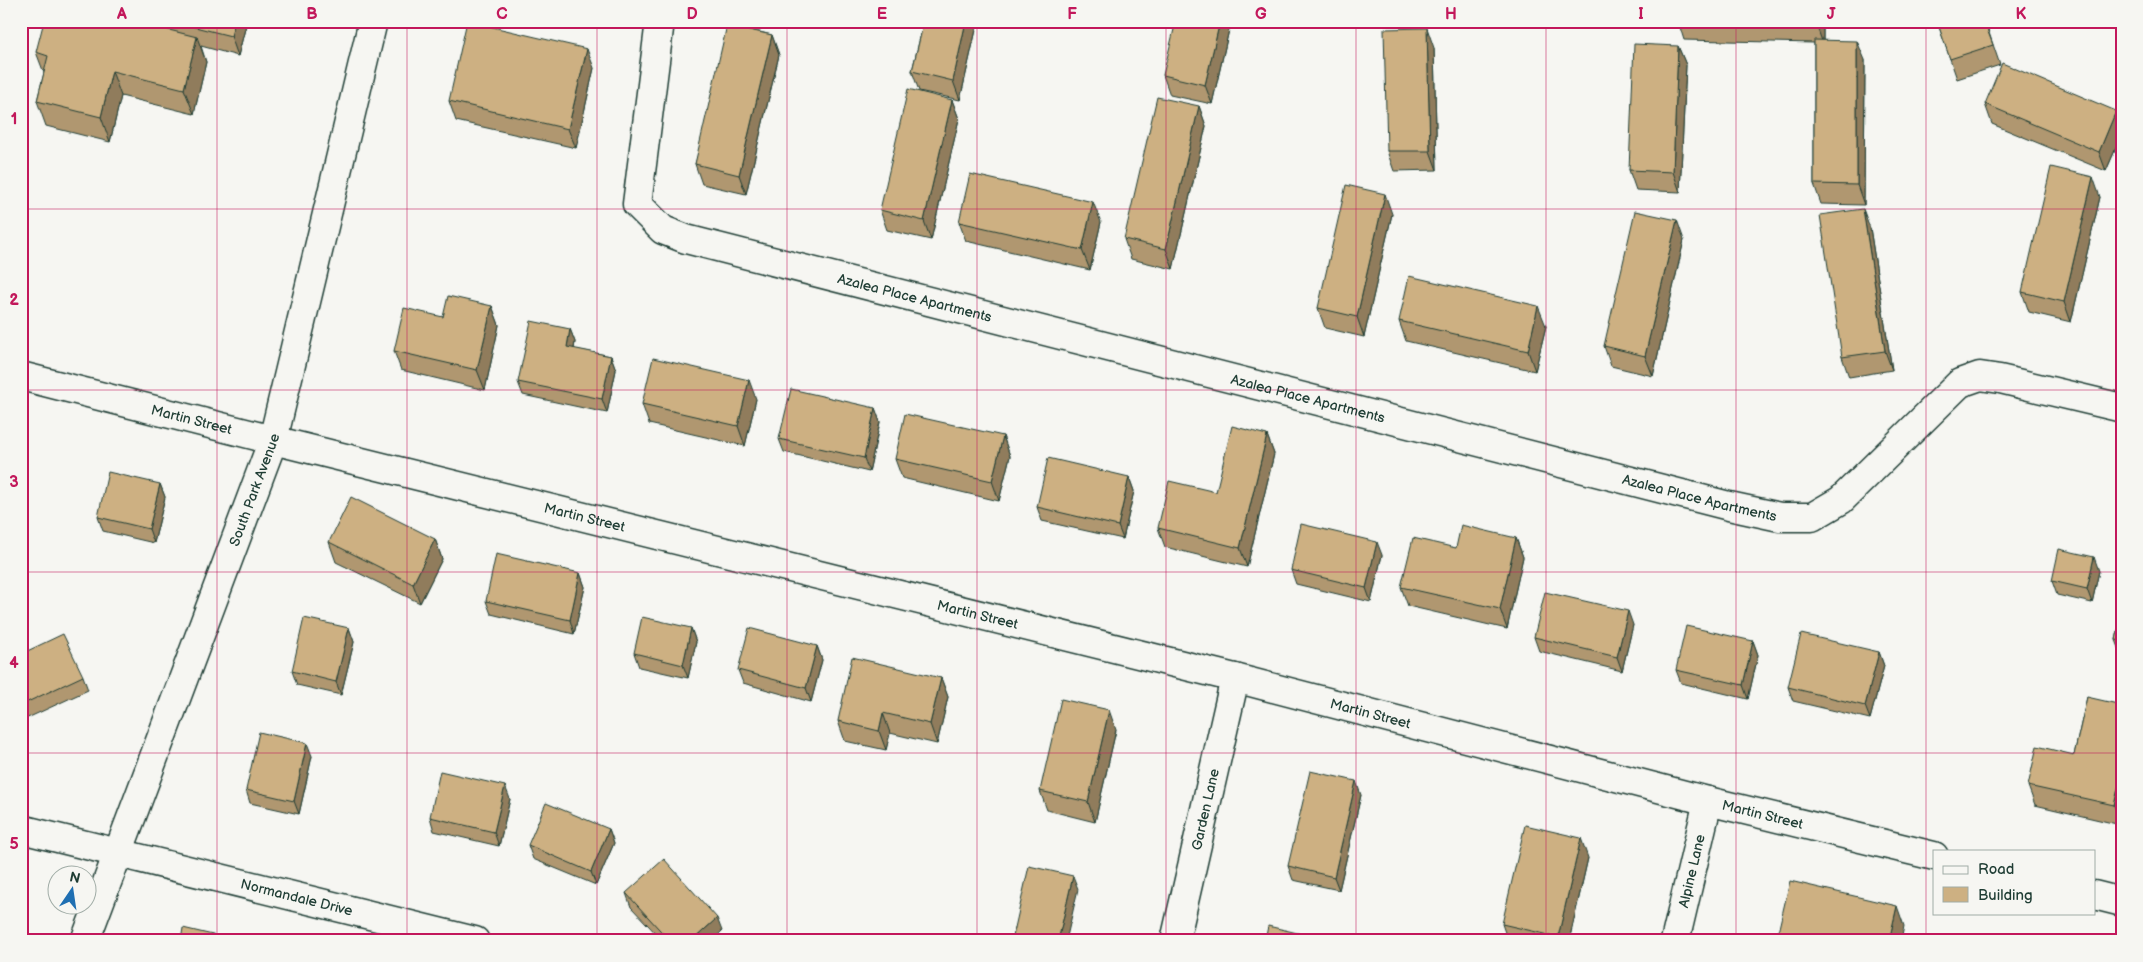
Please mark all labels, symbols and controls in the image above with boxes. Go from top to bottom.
text: A [116,5,127,24]
text: B [306,5,318,24]
text: C [496,5,508,24]
text: D [686,5,698,24]
text: E [877,5,887,24]
text: F [1067,5,1077,24]
text: G [1255,5,1267,24]
text: H [1445,5,1457,24]
text: I [1638,5,1644,24]
text: J [1827,5,1836,24]
text: K [2016,5,2027,24]
text: 1 [11,110,17,129]
street label: Azalea Place Apartments [836,270,994,326]
text: 2 [9,291,19,310]
street label: Azalea Place Apartments [1229,371,1387,427]
street label: Martin Street [149,401,234,438]
street label: South Park Avenue [226,432,283,549]
street label: Azalea Place Apartments [1620,471,1778,525]
text: 3 [9,473,19,492]
street label: Martin Street [542,499,627,536]
street label: Martin Street [935,597,1021,633]
text: 4 [9,654,19,673]
street label: Martin Street [1328,695,1413,733]
street label: Garden Lane [1188,767,1223,852]
street label: Martin Street [1720,797,1805,833]
street label: Alpine Lane [1675,833,1709,909]
text: 5 [9,835,19,854]
legend [1933,850,2096,914]
text: Road [1978,860,2014,879]
north arrow [48,864,98,914]
text: N [68,868,82,887]
street label: Normandale Drive [239,875,354,920]
text: Building [1978,886,2033,905]

